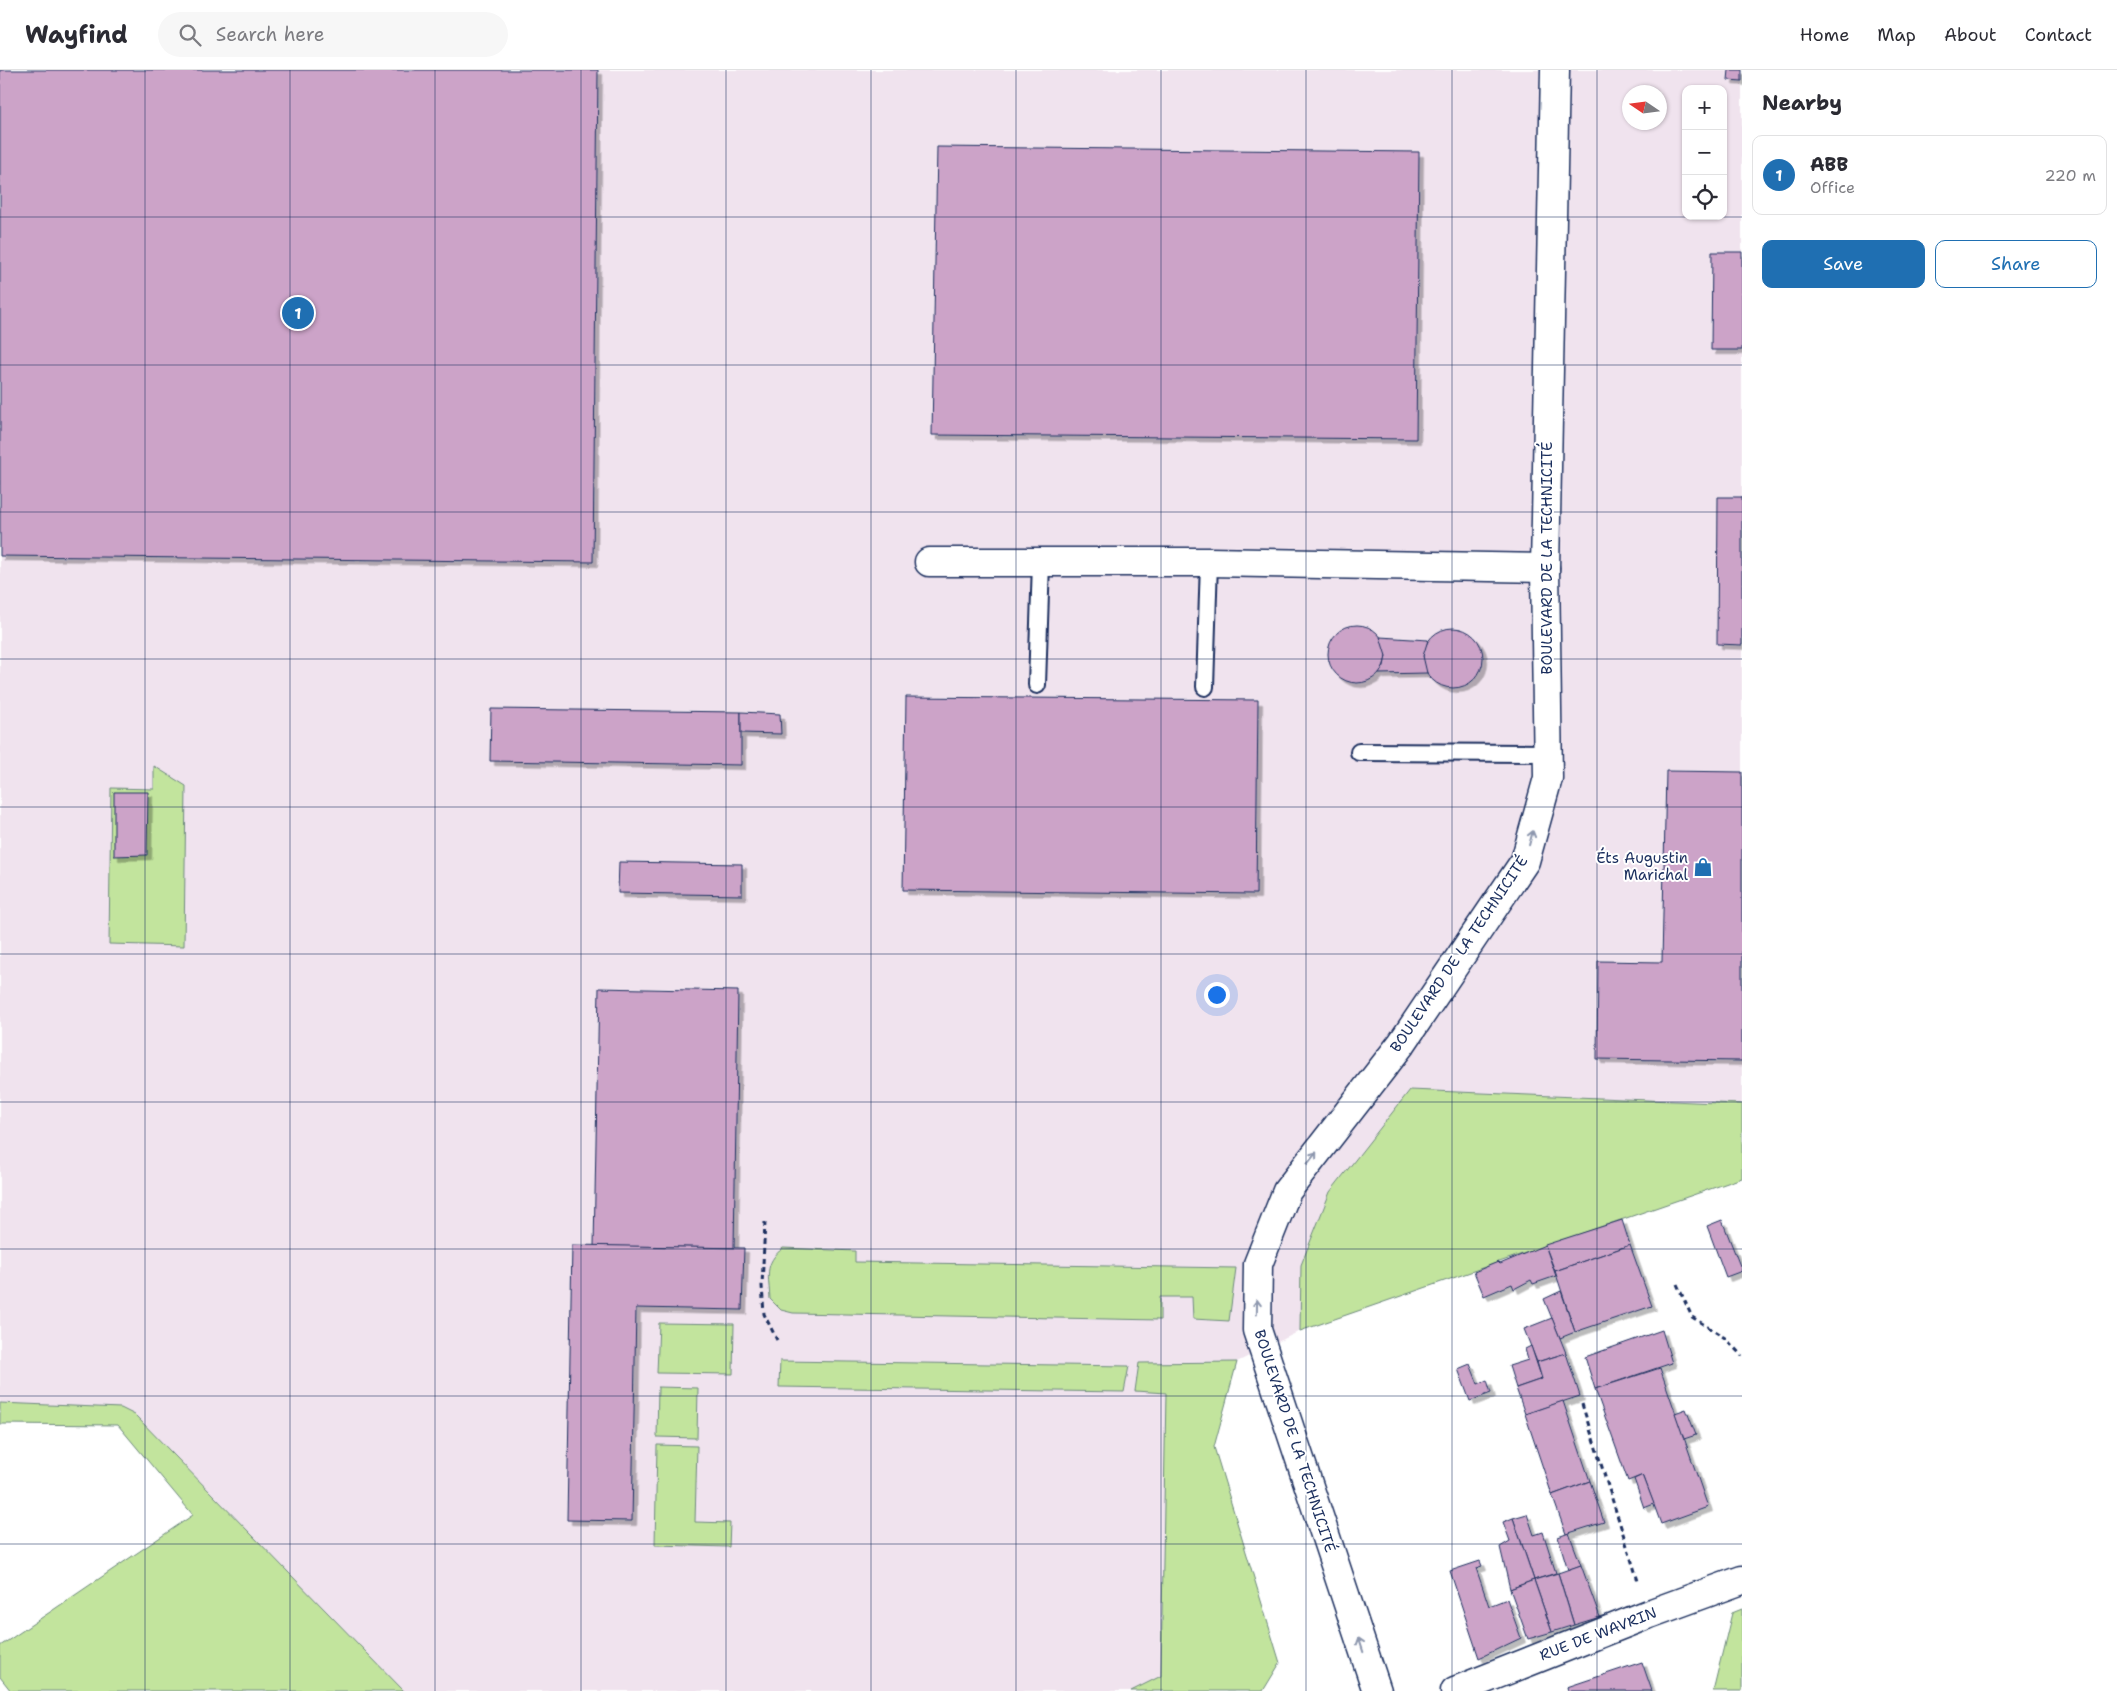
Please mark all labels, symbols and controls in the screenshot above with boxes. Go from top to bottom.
search box [158,12,508,57]
text: Wayfind [25,19,128,51]
icon: search [176,21,204,49]
text: Search here [216,22,324,47]
text: Home [1800,23,1849,47]
text: Map [1877,23,1916,47]
text: About [1944,23,1997,47]
text: Contact [2025,23,2092,47]
north arrow [1622,85,1667,130]
map controls [1682,85,1727,220]
button: + [1682,85,1727,130]
text: Nearby [1762,89,1842,117]
button: − [1682,130,1727,175]
text: ABB [1810,152,1848,177]
text: 1 [1775,165,1783,186]
text: 220 m [2044,165,2096,186]
button: locate [1682,175,1727,220]
text: Office [1810,177,1855,198]
button: Save [1762,240,1925,288]
button: Share [1935,240,2097,288]
pin: 1 [282,294,314,332]
street label: BOULEVARD DE LA TECHNICITÉ [1536,442,1557,674]
one-way arrow [1527,830,1537,846]
place label: Éts Augustin Marichal [1596,847,1688,885]
street label: BOULEVARD DE LA TECHNICITÉ [1385,851,1532,1056]
shop icon: Éts Augustin Marichal [1692,856,1714,878]
your location [1204,982,1230,1008]
one-way arrow [1307,1151,1317,1165]
one-way arrow [1252,1299,1262,1315]
street label: BOULEVARD DE LA TECHNICITÉ [1249,1327,1341,1555]
street label: RUE DE WAVRIN [1537,1602,1659,1666]
one-way arrow [1356,1637,1366,1653]

